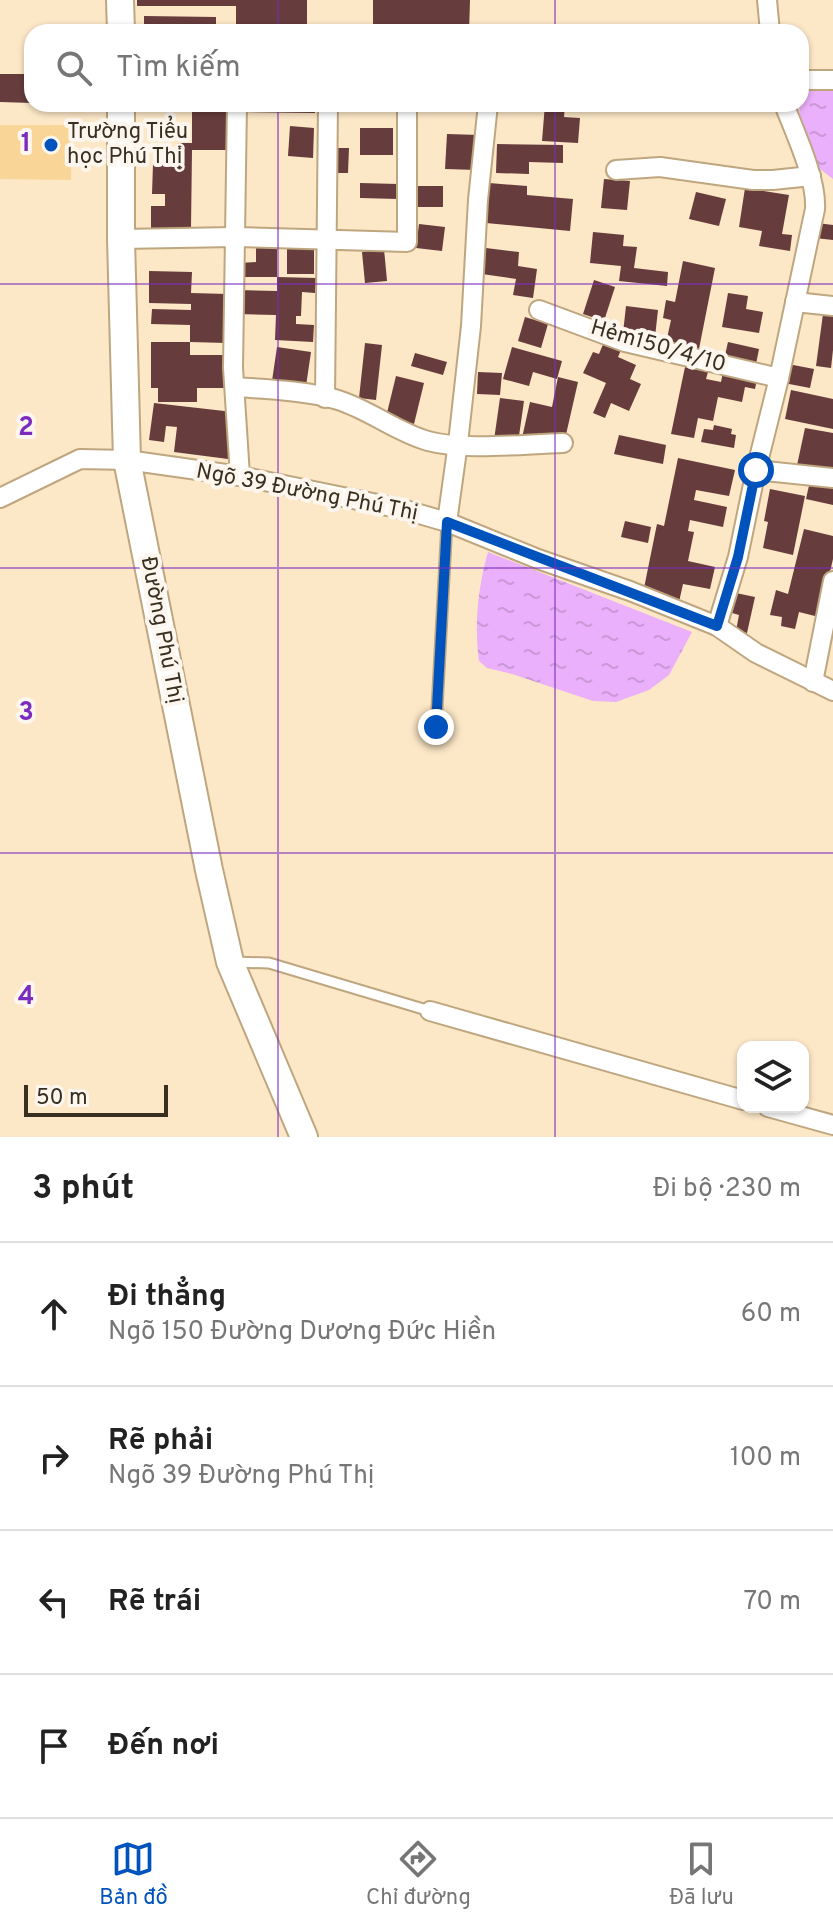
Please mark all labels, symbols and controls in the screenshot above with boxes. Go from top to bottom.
search box [24,24,809,112]
icon: search [52,46,96,90]
text: Tìm kiếm [116,50,241,87]
place label: Trường Tiểu học Phú Thị [67,115,188,171]
text: 1 [21,128,31,161]
marker: Trường Tiểu học Phú Thị [42,136,60,154]
street label: Hẻm150/4/10 [587,315,729,379]
text: 2 [18,412,34,445]
route start [738,452,774,488]
street label: Ngõ 39 Đường Phú Thị [194,458,420,528]
street label: Đường Phú Thị [134,554,188,706]
text: 3 [18,697,34,730]
route end [418,709,454,745]
text: 4 [18,981,34,1014]
map controls [737,1041,809,1113]
button: layers [737,1041,809,1113]
scale bar [24,1081,168,1117]
text: 50 m [36,1085,88,1112]
text: 3 phút [32,1168,134,1211]
text: Đi bộ · 230 m [653,1173,801,1206]
text: Đi thẳng [108,1279,226,1316]
icon: ahead [32,1292,76,1336]
text: 60 m [741,1298,801,1331]
text: Ngõ 150 Đường Dương Đức Hiền [108,1316,496,1349]
text: Rẽ phải [108,1423,213,1460]
icon: right [32,1436,76,1480]
text: 100 m [730,1442,801,1475]
text: Ngõ 39 Đường Phú Thị [108,1460,374,1493]
icon: left [32,1580,76,1624]
text: Rẽ trái [108,1584,201,1621]
text: 70 m [743,1586,801,1619]
icon: arrive [32,1724,76,1768]
text: Đến nơi [108,1728,219,1765]
tab: Bản đồ [99,1837,168,1912]
tab: Chỉ đường [366,1837,471,1912]
tab: Đã lưu [669,1837,734,1912]

